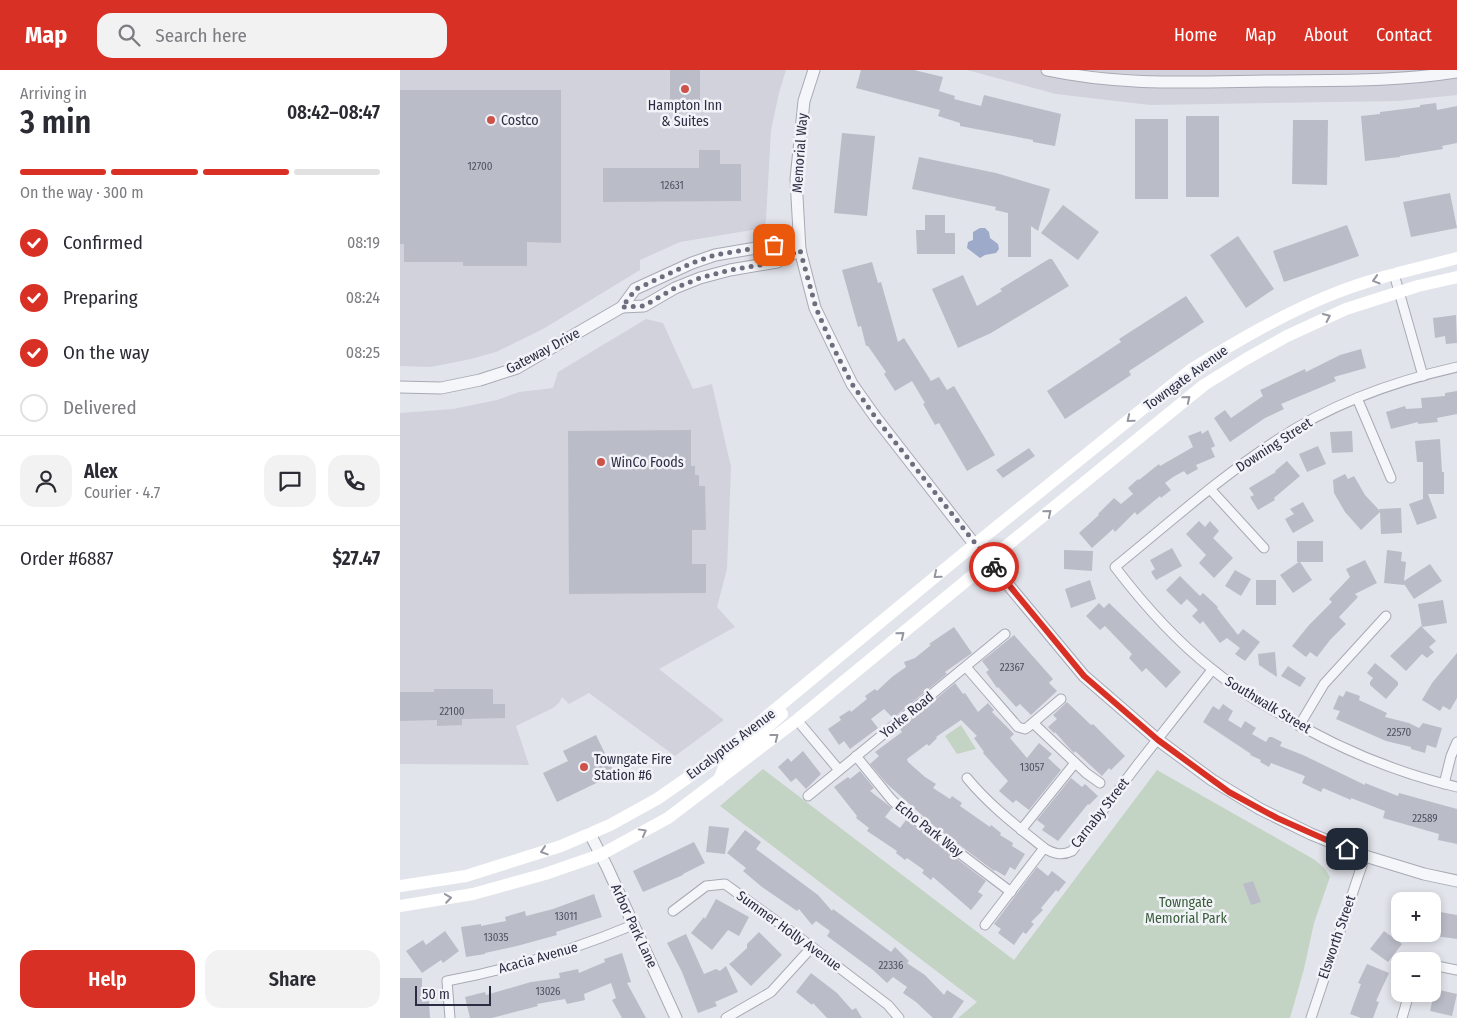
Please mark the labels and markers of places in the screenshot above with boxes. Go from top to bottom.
marker: Hampton Inn & Suites [679,83,691,95]
place label: Hampton Inn & Suites [648,97,722,130]
place label: Costco [501,112,539,129]
marker: Costco [485,114,497,126]
pin [753,224,795,266]
place label: WinCo Foods [611,454,684,471]
marker: WinCo Foods [595,456,607,468]
place label: Towngate Fire Station #6 [594,751,672,784]
marker: Towngate Fire Station #6 [578,761,590,773]
pin [1326,828,1368,870]

